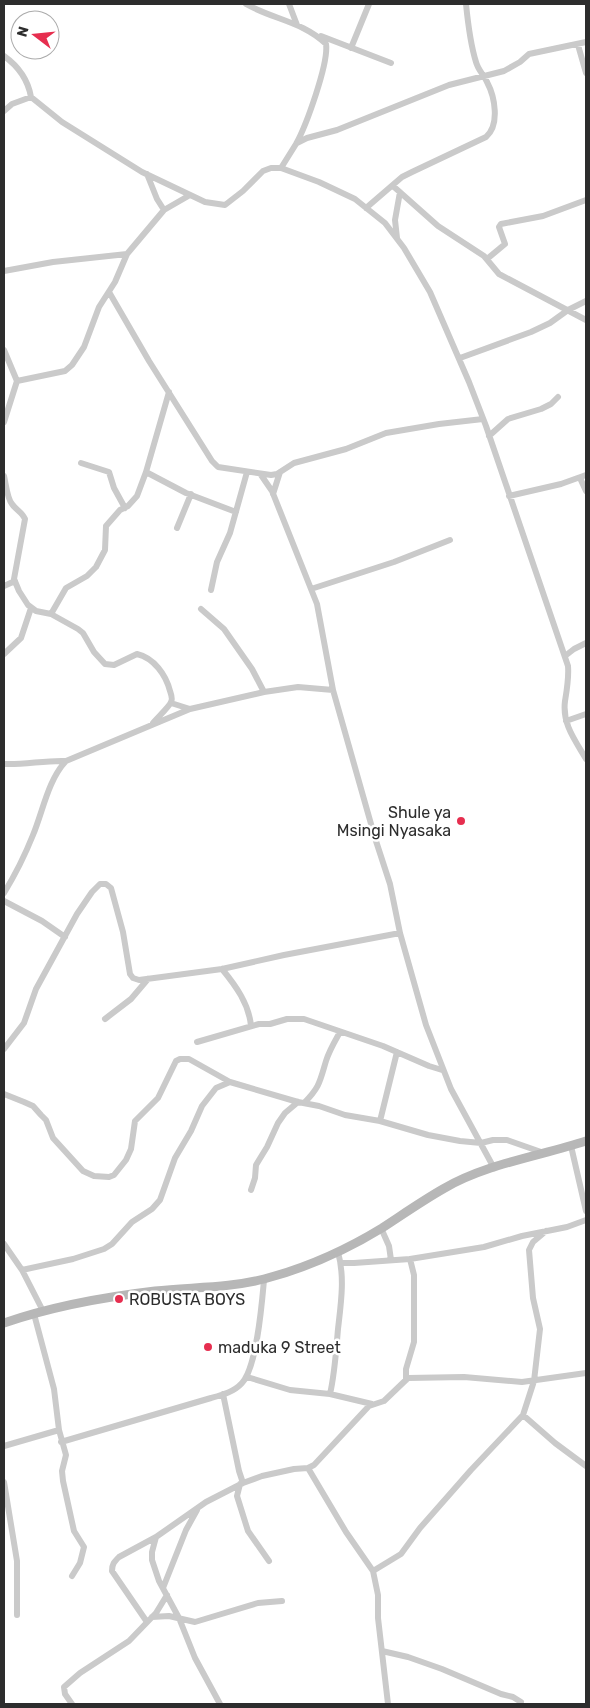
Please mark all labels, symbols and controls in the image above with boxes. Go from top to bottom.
north arrow [10,10,60,60]
text: N [13,24,33,39]
place label: Shule ya Msingi Nyasaka [337,803,451,840]
marker: Shule ya Msingi Nyasaka [455,815,467,827]
place label: ROBUSTA BOYS [129,1290,245,1309]
marker: ROBUSTA BOYS [113,1293,125,1305]
place label: maduka 9 Street [218,1338,341,1357]
marker: maduka 9 Street [202,1341,214,1353]

